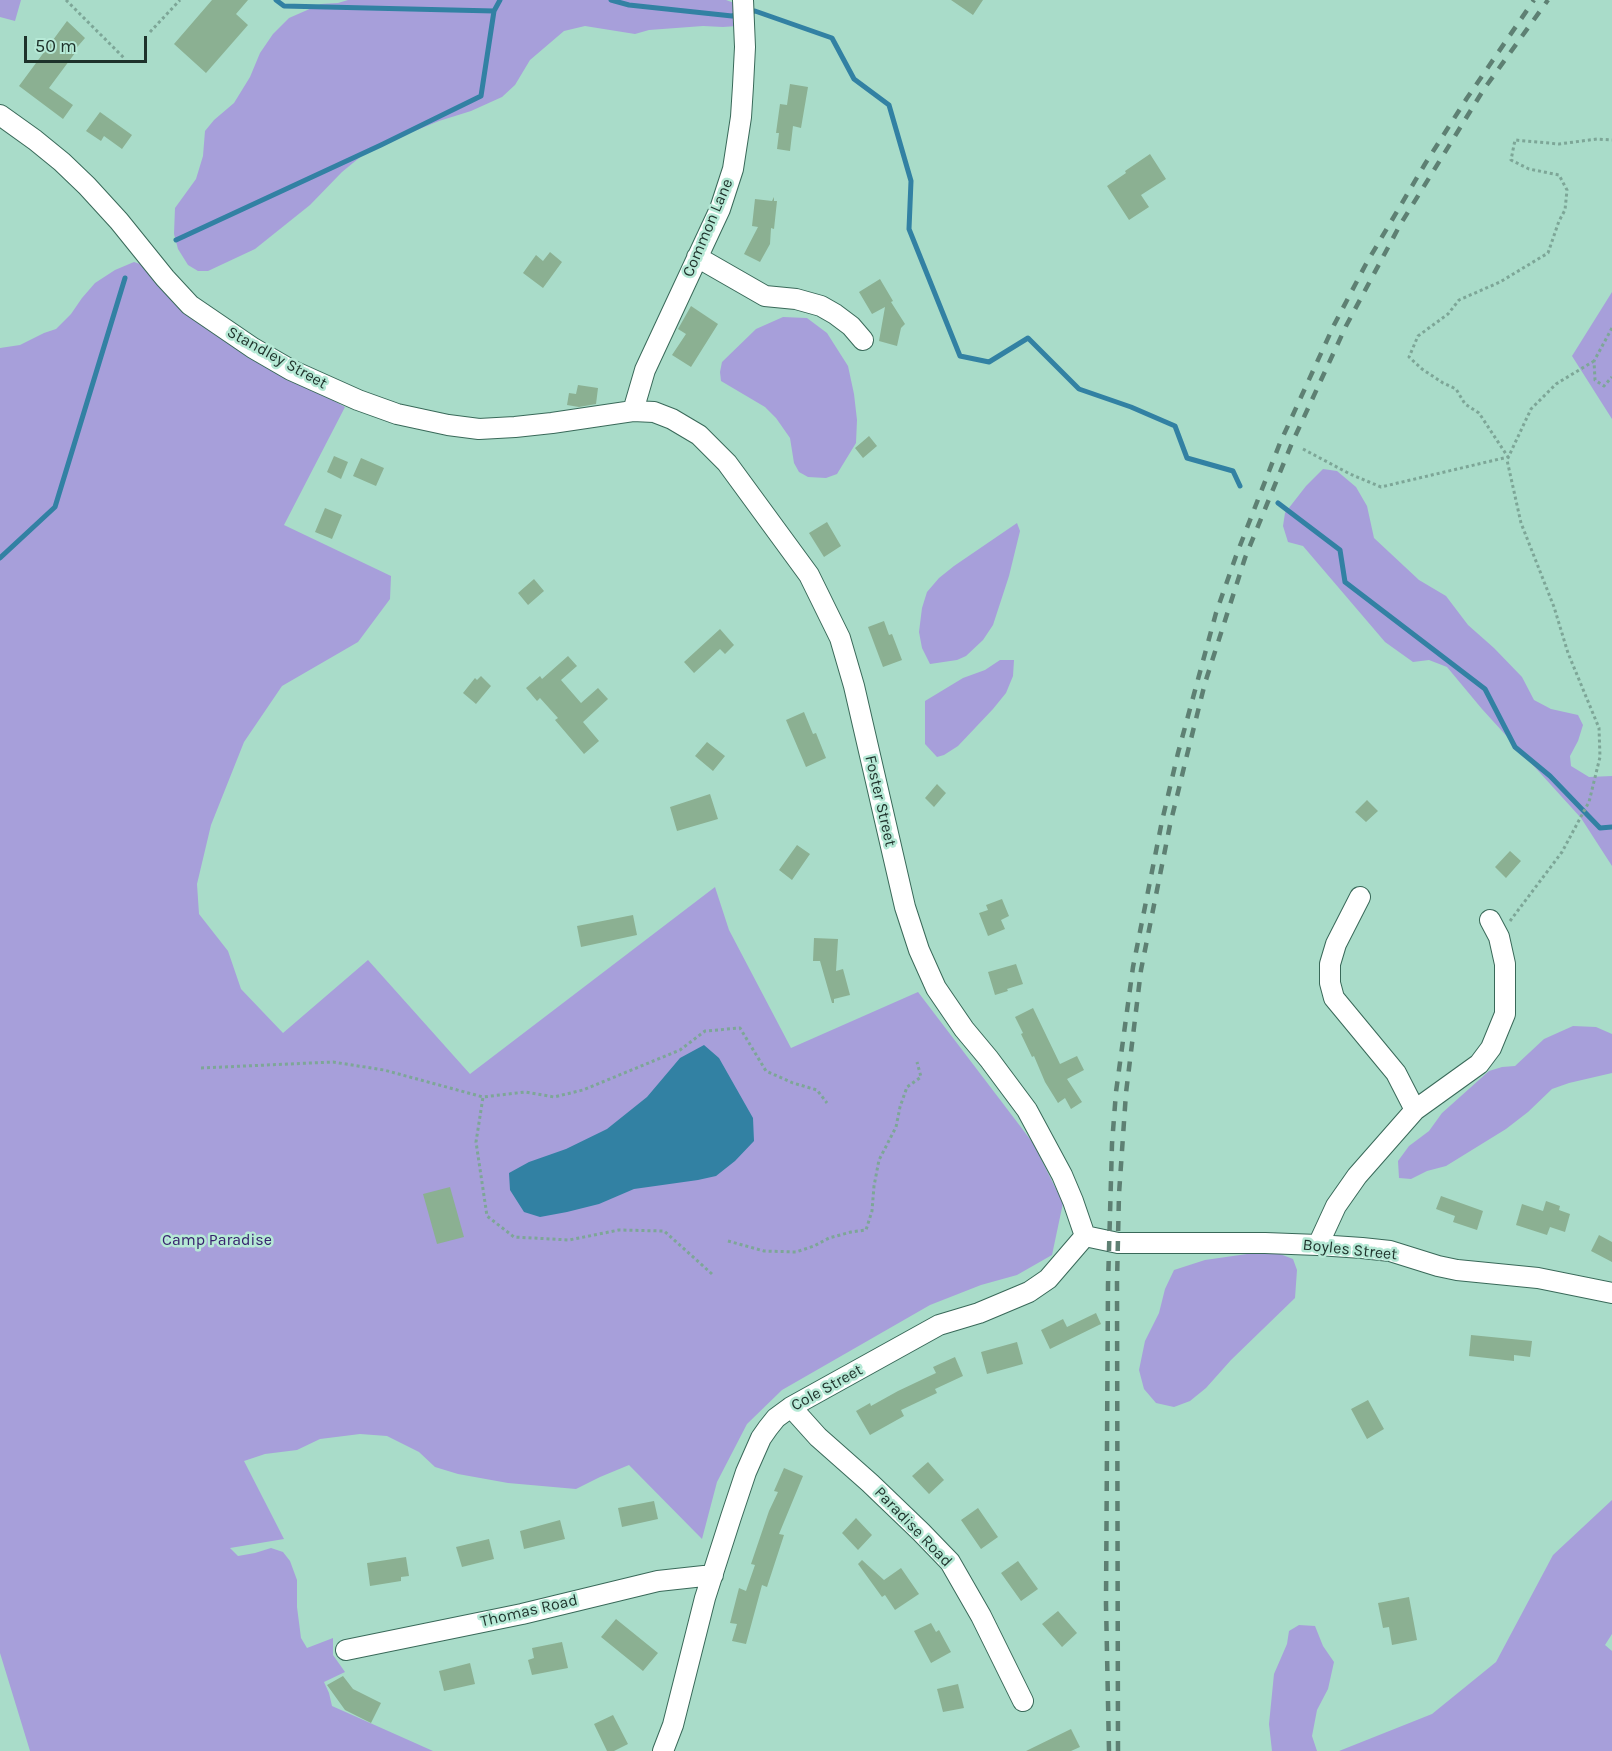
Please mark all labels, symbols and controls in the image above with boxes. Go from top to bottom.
scale bar [27,24,150,62]
text: 50 m [35,35,77,57]
street label: Common Lane [679,176,737,280]
street label: Standley Street [224,323,330,393]
street label: Foster Street [860,754,900,848]
park label: Camp Paradise [162,1230,272,1250]
street label: Boyles Street [1302,1235,1398,1265]
street label: Cole Street [788,1360,866,1416]
street label: Paradise Road [870,1483,956,1571]
street label: Thomas Road [479,1590,579,1632]

